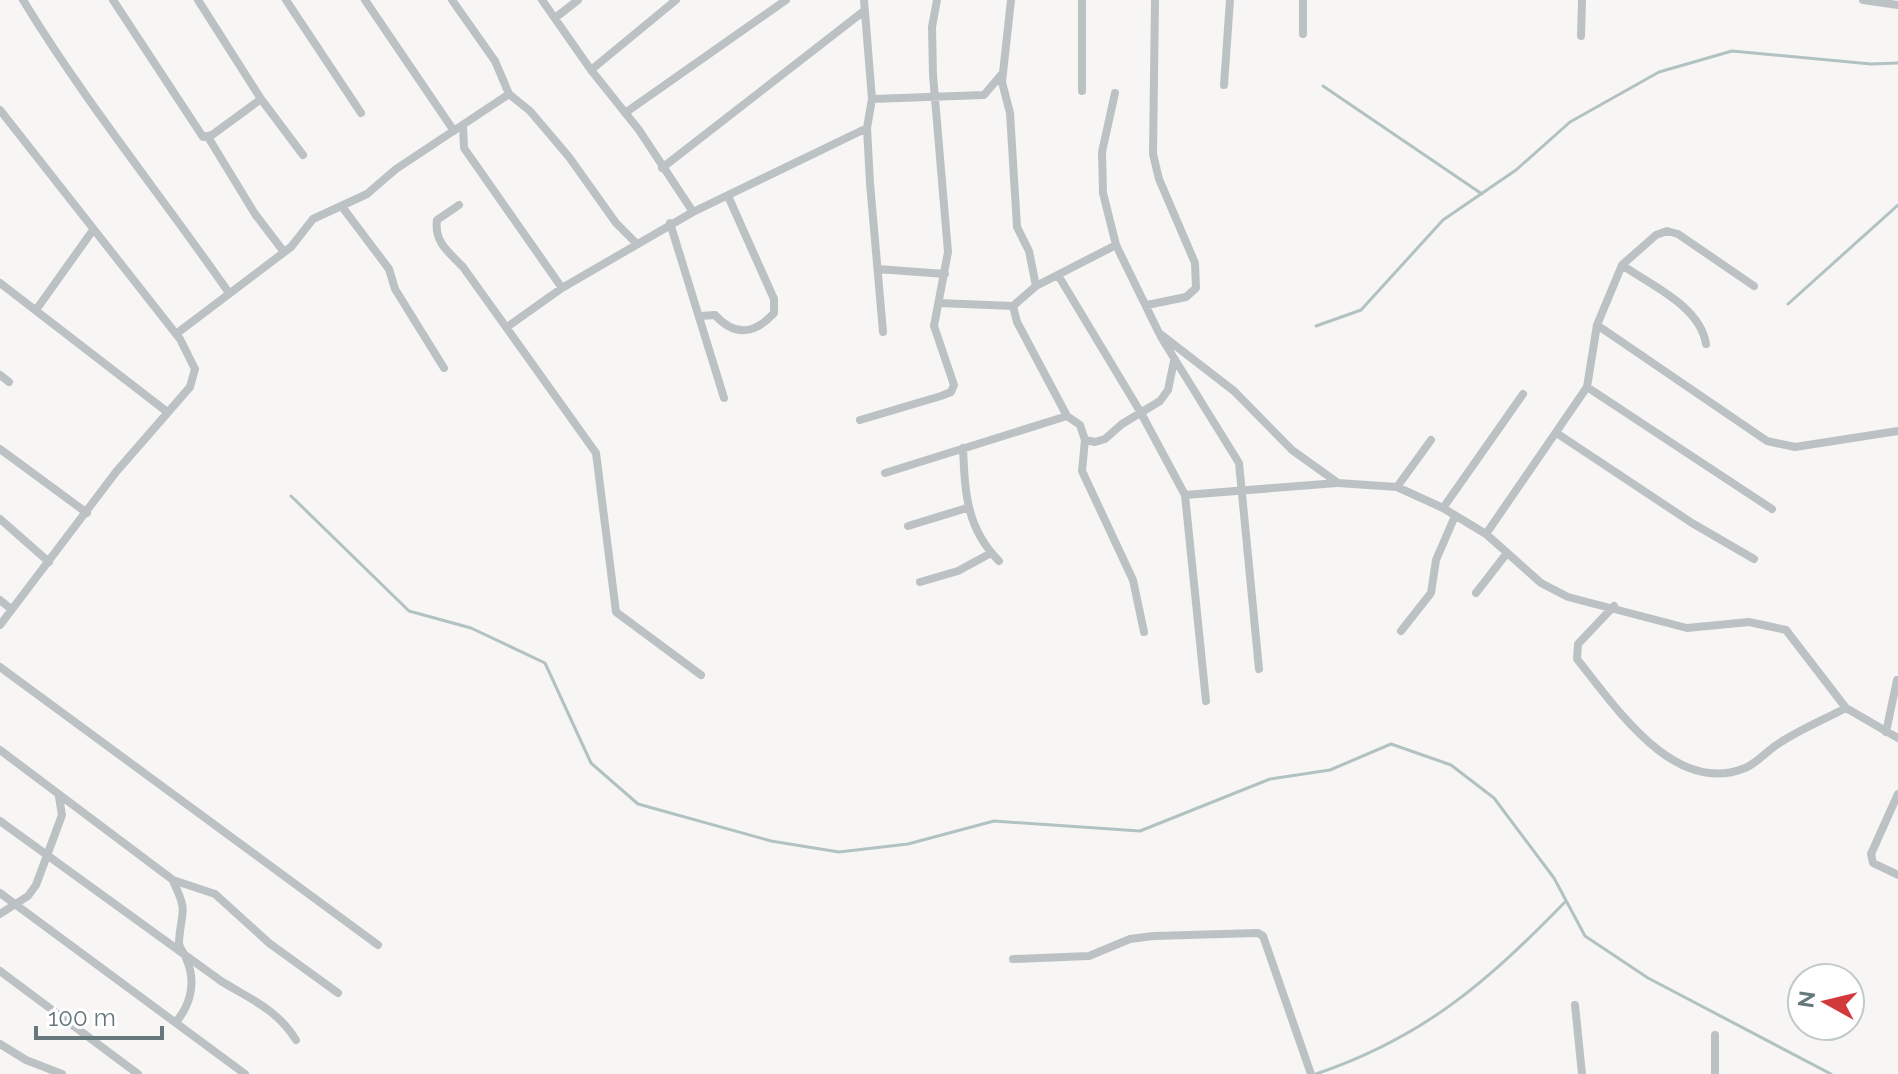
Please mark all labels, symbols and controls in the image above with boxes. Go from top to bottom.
north arrow [1786,962,1866,1042]
text: N [1792,989,1820,1009]
scale bar [36,990,162,1040]
text: 100 m [48,1003,116,1032]

